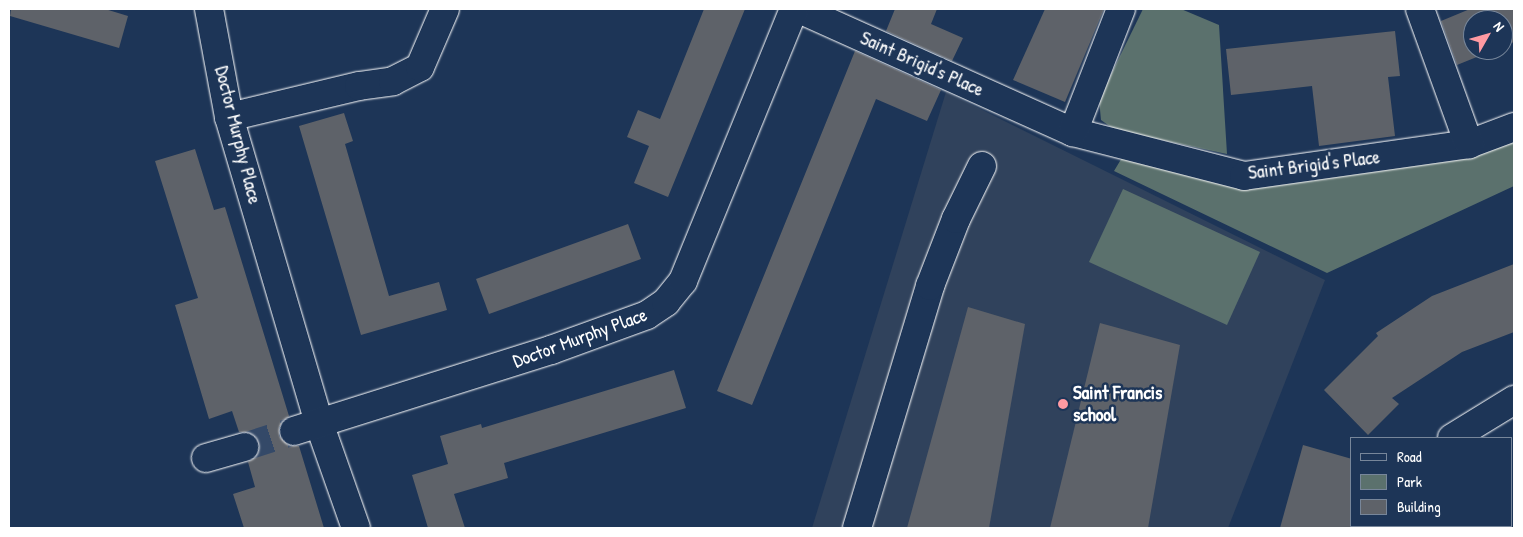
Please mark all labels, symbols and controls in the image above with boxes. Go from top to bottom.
north arrow [1463,10,1513,60]
text: N [1490,17,1509,35]
street label: Saint Brigid's Place [857,27,987,101]
street label: Doctor Murphy Place [210,64,266,206]
street label: Saint Brigid's Place [1247,146,1381,184]
street label: Doctor Murphy Place [510,303,650,373]
place label: Saint Francis school [1073,382,1162,426]
marker: Saint Francis school [1057,398,1069,410]
legend [1350,437,1513,527]
text: Road [1397,446,1422,467]
text: Park [1397,471,1422,492]
text: Building [1397,496,1441,517]

